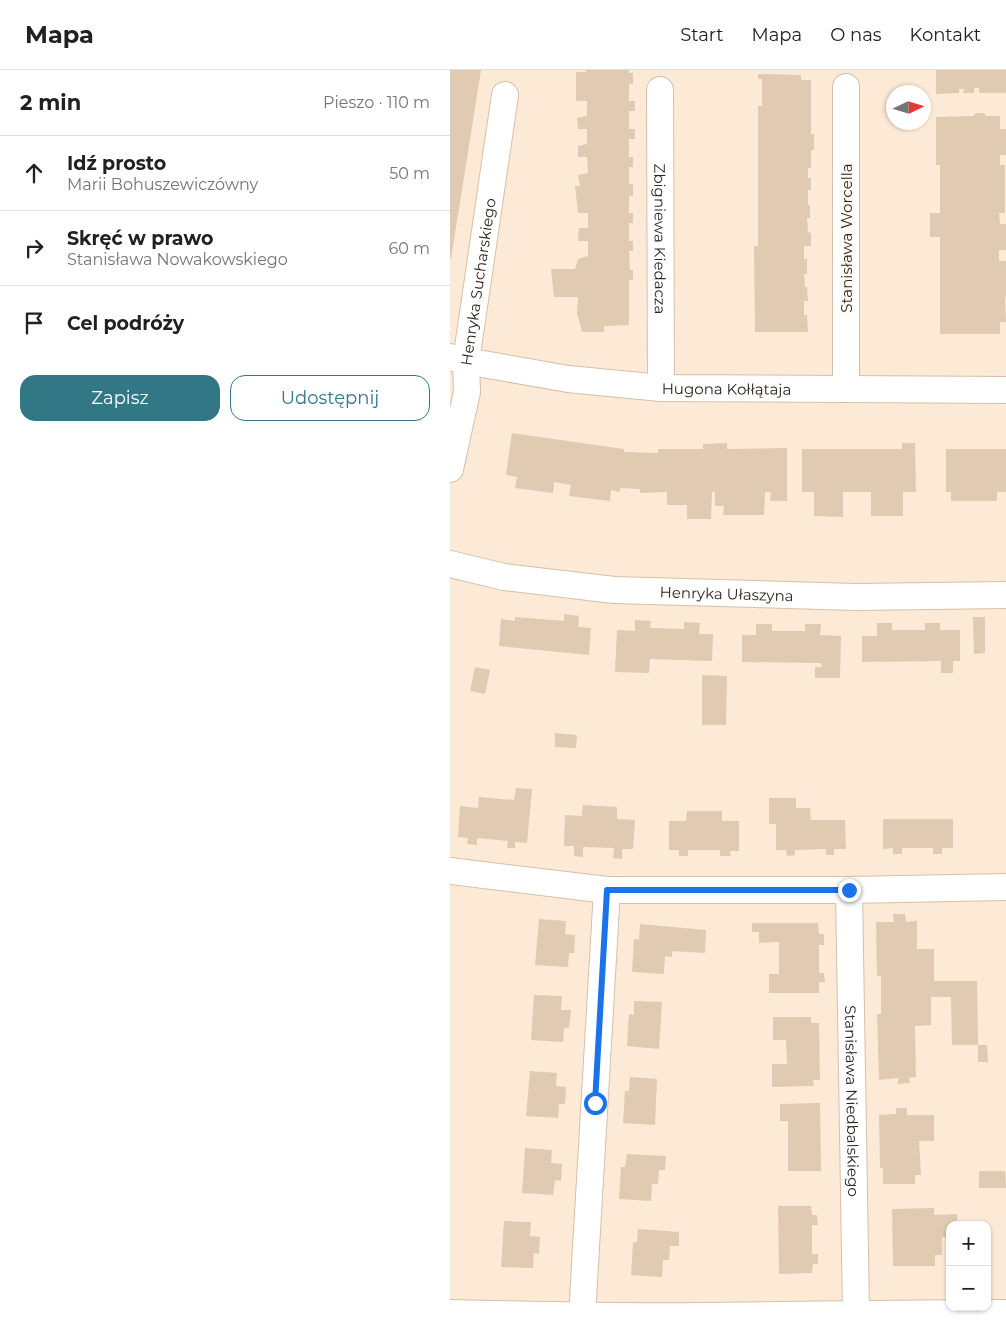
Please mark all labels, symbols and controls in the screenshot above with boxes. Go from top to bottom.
text: Mapa [25,20,94,49]
text: Start [680,24,724,46]
text: Mapa [752,24,802,46]
text: O nas [830,24,882,46]
text: Kontakt [910,24,981,46]
north arrow [886,85,931,130]
text: 2 min [20,90,81,115]
text: Pieszo · 110 m [323,93,430,112]
text: Idź prosto [67,152,166,175]
icon: ahead [20,159,48,187]
street label: Stanisława Worcella [837,163,856,313]
text: 50 m [389,164,430,183]
street label: Zbigniewa Kiedacza [651,164,670,314]
text: Marii Bohuszewiczówny [67,175,258,194]
street label: Henryka Sucharskiego [456,197,499,367]
text: Skręć w prawo [67,227,213,250]
icon: right [20,234,48,262]
text: 60 m [388,239,430,258]
text: Stanisława Nowakowskiego [67,250,288,269]
icon: arrive [20,309,48,337]
text: Cel podróży [67,312,184,335]
button: Zapisz [20,375,220,421]
button: Udostępnij [230,375,430,421]
street label: Hugona Kołłątaja [662,379,791,398]
street label: Henryka Ułaszyna [659,582,794,605]
route end [838,879,861,902]
street label: Stanisława Niedbalskiego [841,1005,864,1197]
route start [584,1092,607,1115]
map controls [946,1221,991,1311]
button: + [946,1221,991,1266]
button: − [946,1266,991,1311]

